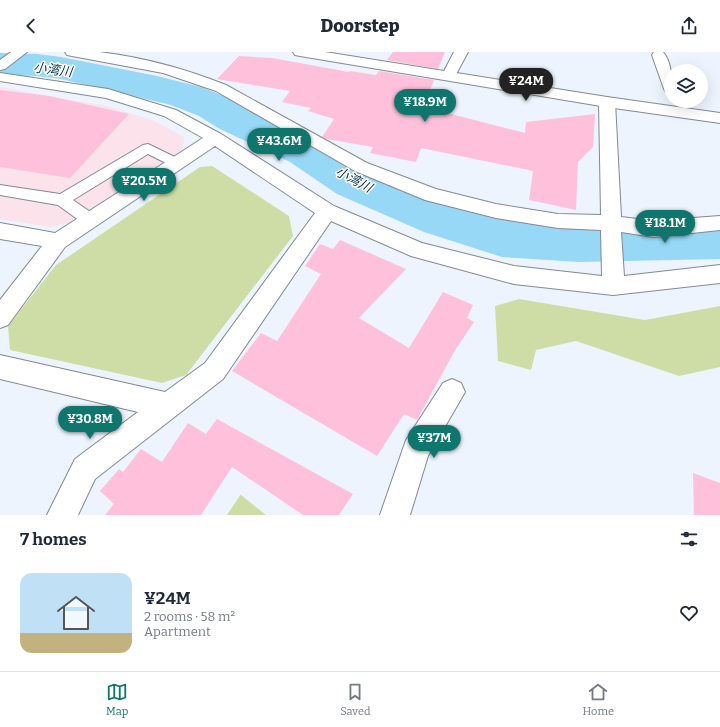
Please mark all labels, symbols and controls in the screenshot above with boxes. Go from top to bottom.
icon: back [20,15,42,37]
text: Doorstep [320,15,400,37]
icon: share [678,15,700,37]
water label: 小湾川 [33,60,75,80]
map controls [664,64,708,108]
button: layers [664,64,708,108]
pin: ¥24M [502,68,550,102]
text: ¥24M [508,73,544,88]
pin: ¥18.9M [392,89,458,123]
text: ¥18.9M [403,94,447,109]
pin: ¥43.6M [246,128,312,162]
text: ¥43.6M [256,133,302,148]
water label: 小湾川 [333,164,376,196]
pin: ¥20.5M [111,168,177,202]
text: ¥20.5M [121,173,167,188]
pin: ¥18.1M [632,210,698,244]
text: ¥18.1M [644,215,686,230]
pin: ¥30.8M [57,406,123,440]
text: ¥30.8M [67,411,113,426]
pin: ¥37M [410,425,458,459]
text: ¥37M [417,430,451,445]
icon: filters [678,528,700,550]
text: 7 homes [20,529,87,550]
text: ¥24M [144,588,191,609]
icon: home [52,589,100,637]
icon: heart [678,602,700,624]
text: 2 rooms · 58 m² [144,609,235,624]
text: Apartment [144,624,211,639]
tab: Map [106,681,128,718]
tab: Saved [340,681,370,718]
tab: Home [583,681,614,718]

